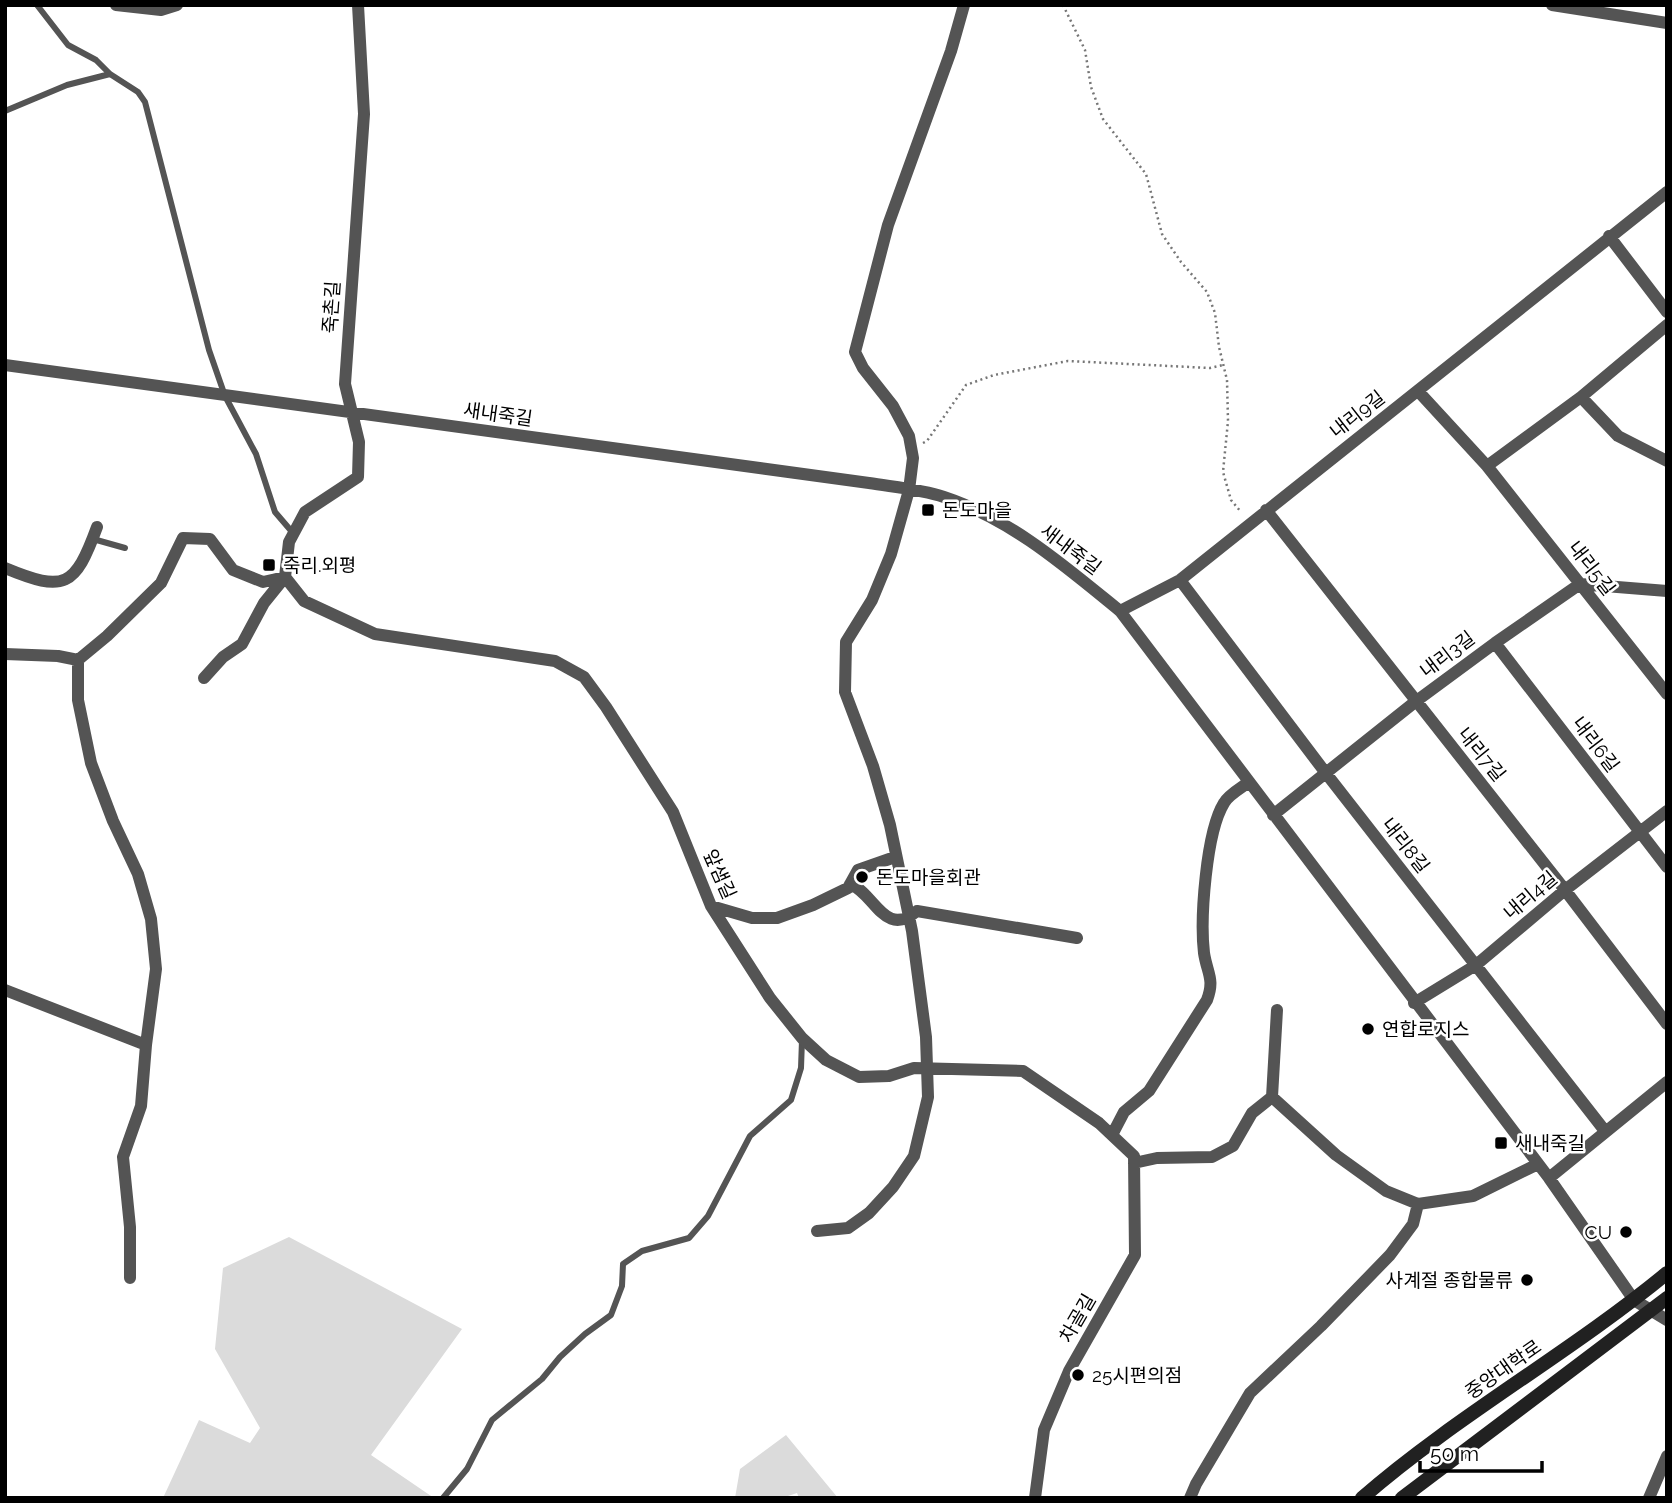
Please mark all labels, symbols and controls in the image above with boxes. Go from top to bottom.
street label: 죽촌길 [318,280,344,334]
street label: 내리9길 [1325,386,1389,442]
street label: 새내죽길 [462,398,534,430]
place label: 돈도마을 [942,499,1012,521]
marker: 돈도마을 [920,502,936,518]
street label: 새내죽길 [1036,519,1106,579]
street label: 내리5길 [1564,536,1620,600]
place label: 죽리.외평 [283,554,357,576]
marker: 죽리.외평 [261,557,277,573]
street label: 내리3길 [1415,626,1479,682]
street label: 내리6길 [1568,712,1624,776]
street label: 내리7길 [1454,723,1510,785]
street label: 내리8길 [1378,813,1434,877]
street label: 앞샘길 [699,846,741,902]
place label: 돈도마을회관 [876,866,981,888]
street label: 내리4길 [1499,866,1561,924]
marker: 돈도마을회관 [854,869,870,885]
place label: 연합로지스 [1382,1018,1469,1040]
marker: 연합로지스 [1360,1021,1376,1037]
place label: 새내죽길 [1515,1132,1585,1154]
marker: 새내죽길 [1493,1135,1509,1151]
place label: CU [1585,1221,1612,1243]
marker: CU [1618,1224,1634,1240]
place label: 사계절 종합물류 [1386,1269,1513,1291]
marker: 사계절 종합물류 [1519,1272,1535,1288]
street label: 차골길 [1054,1290,1100,1346]
street label: 중앙대학로 [1461,1335,1545,1403]
place label: 25시편의점 [1092,1364,1182,1386]
marker: 25시편의점 [1070,1367,1086,1383]
scale bar [1420,1430,1542,1474]
text: 50 m [1430,1441,1479,1466]

